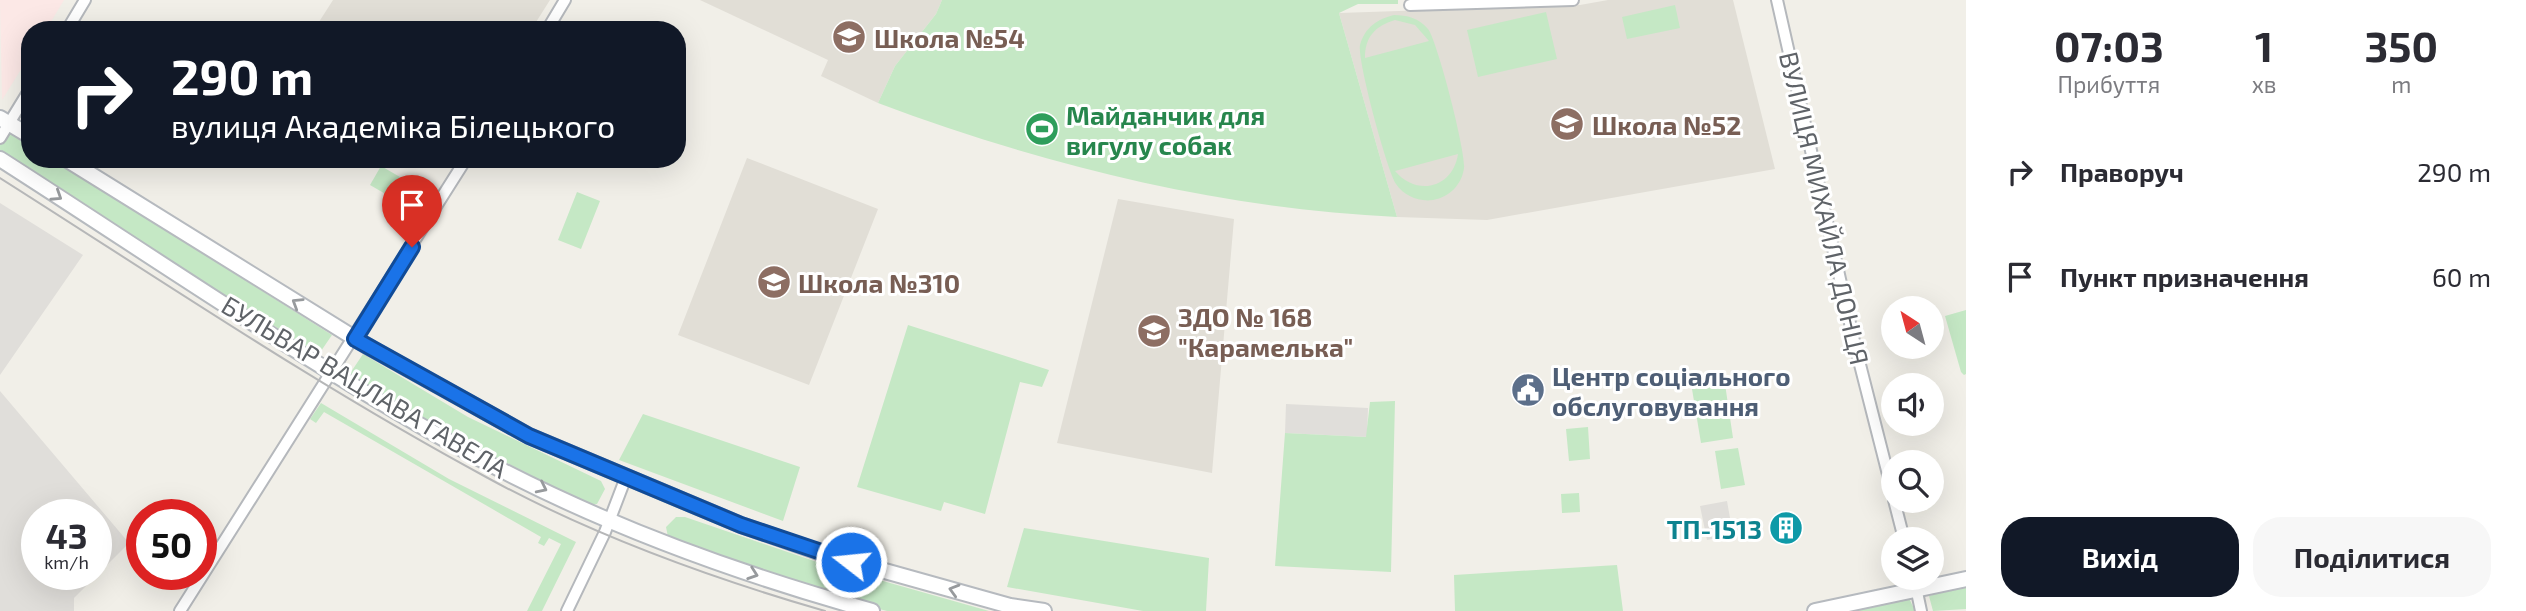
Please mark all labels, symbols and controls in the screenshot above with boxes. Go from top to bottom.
school or university icon: Школа №54 [830,18,868,56]
text: 07:03 [2054,20,2164,70]
text: 1 [2255,20,2273,70]
text: 350 [2365,20,2438,70]
place label: Школа №54 [874,22,1025,53]
text: 290 m [171,46,313,105]
street label: ВУЛИЦЯ МИХАЙЛА ДОНЦЯ [1774,48,1876,368]
icon: right [56,49,147,140]
text: Прибуття [2058,70,2160,98]
text: хв [2252,70,2277,98]
text: m [2391,70,2411,98]
place label: Майданчик для вигулу собак [1066,99,1265,160]
school or university icon: Школа №52 [1548,105,1586,143]
text: вулиця Академіка Білецького [171,106,615,144]
place label: Школа №52 [1592,109,1741,140]
sports icon: Майданчик для вигулу собак [1023,110,1061,148]
icon: right [2001,153,2039,191]
text: Праворуч [2060,156,2184,187]
text: 290 m [2417,156,2491,187]
pin [382,175,442,247]
icon: arrive [393,186,431,224]
one-way arrow [50,187,63,200]
icon: arrive [2001,258,2039,296]
text: Пункт призначення [2060,261,2309,292]
text: 60 m [2432,261,2491,292]
school or university icon: Школа №310 [755,263,793,301]
place label: Школа №310 [798,267,960,298]
street label: БУЛЬВАР ВАЦЛАВА ГАВЕЛА [217,288,513,484]
north arrow [1881,296,1944,359]
map controls [1881,296,1944,590]
one-way arrow [292,298,305,311]
place label: ЗДО № 168 "Карамелька" [1178,301,1353,362]
school or university icon: ЗДО № 168 "Карамелька" [1135,312,1173,350]
place label: Центр соціального обслуговування [1552,360,1791,421]
public building icon: Центр соціального обслуговування [1509,371,1547,409]
button: sound [1881,373,1944,436]
button: search [1881,450,1944,513]
one-way arrow [535,480,547,494]
speed limit sign: 50 [126,499,217,590]
building icon: ТП-1513 [1767,509,1805,547]
place label: ТП-1513 [1667,513,1762,544]
text: 43 [45,514,88,556]
button: Вихід [2001,517,2239,597]
button: Поділитися [2253,517,2491,597]
position arrow [814,525,888,599]
button: layers [1881,527,1944,590]
text: km/h [44,551,89,573]
one-way arrow [746,566,758,580]
one-way arrow [948,584,960,599]

